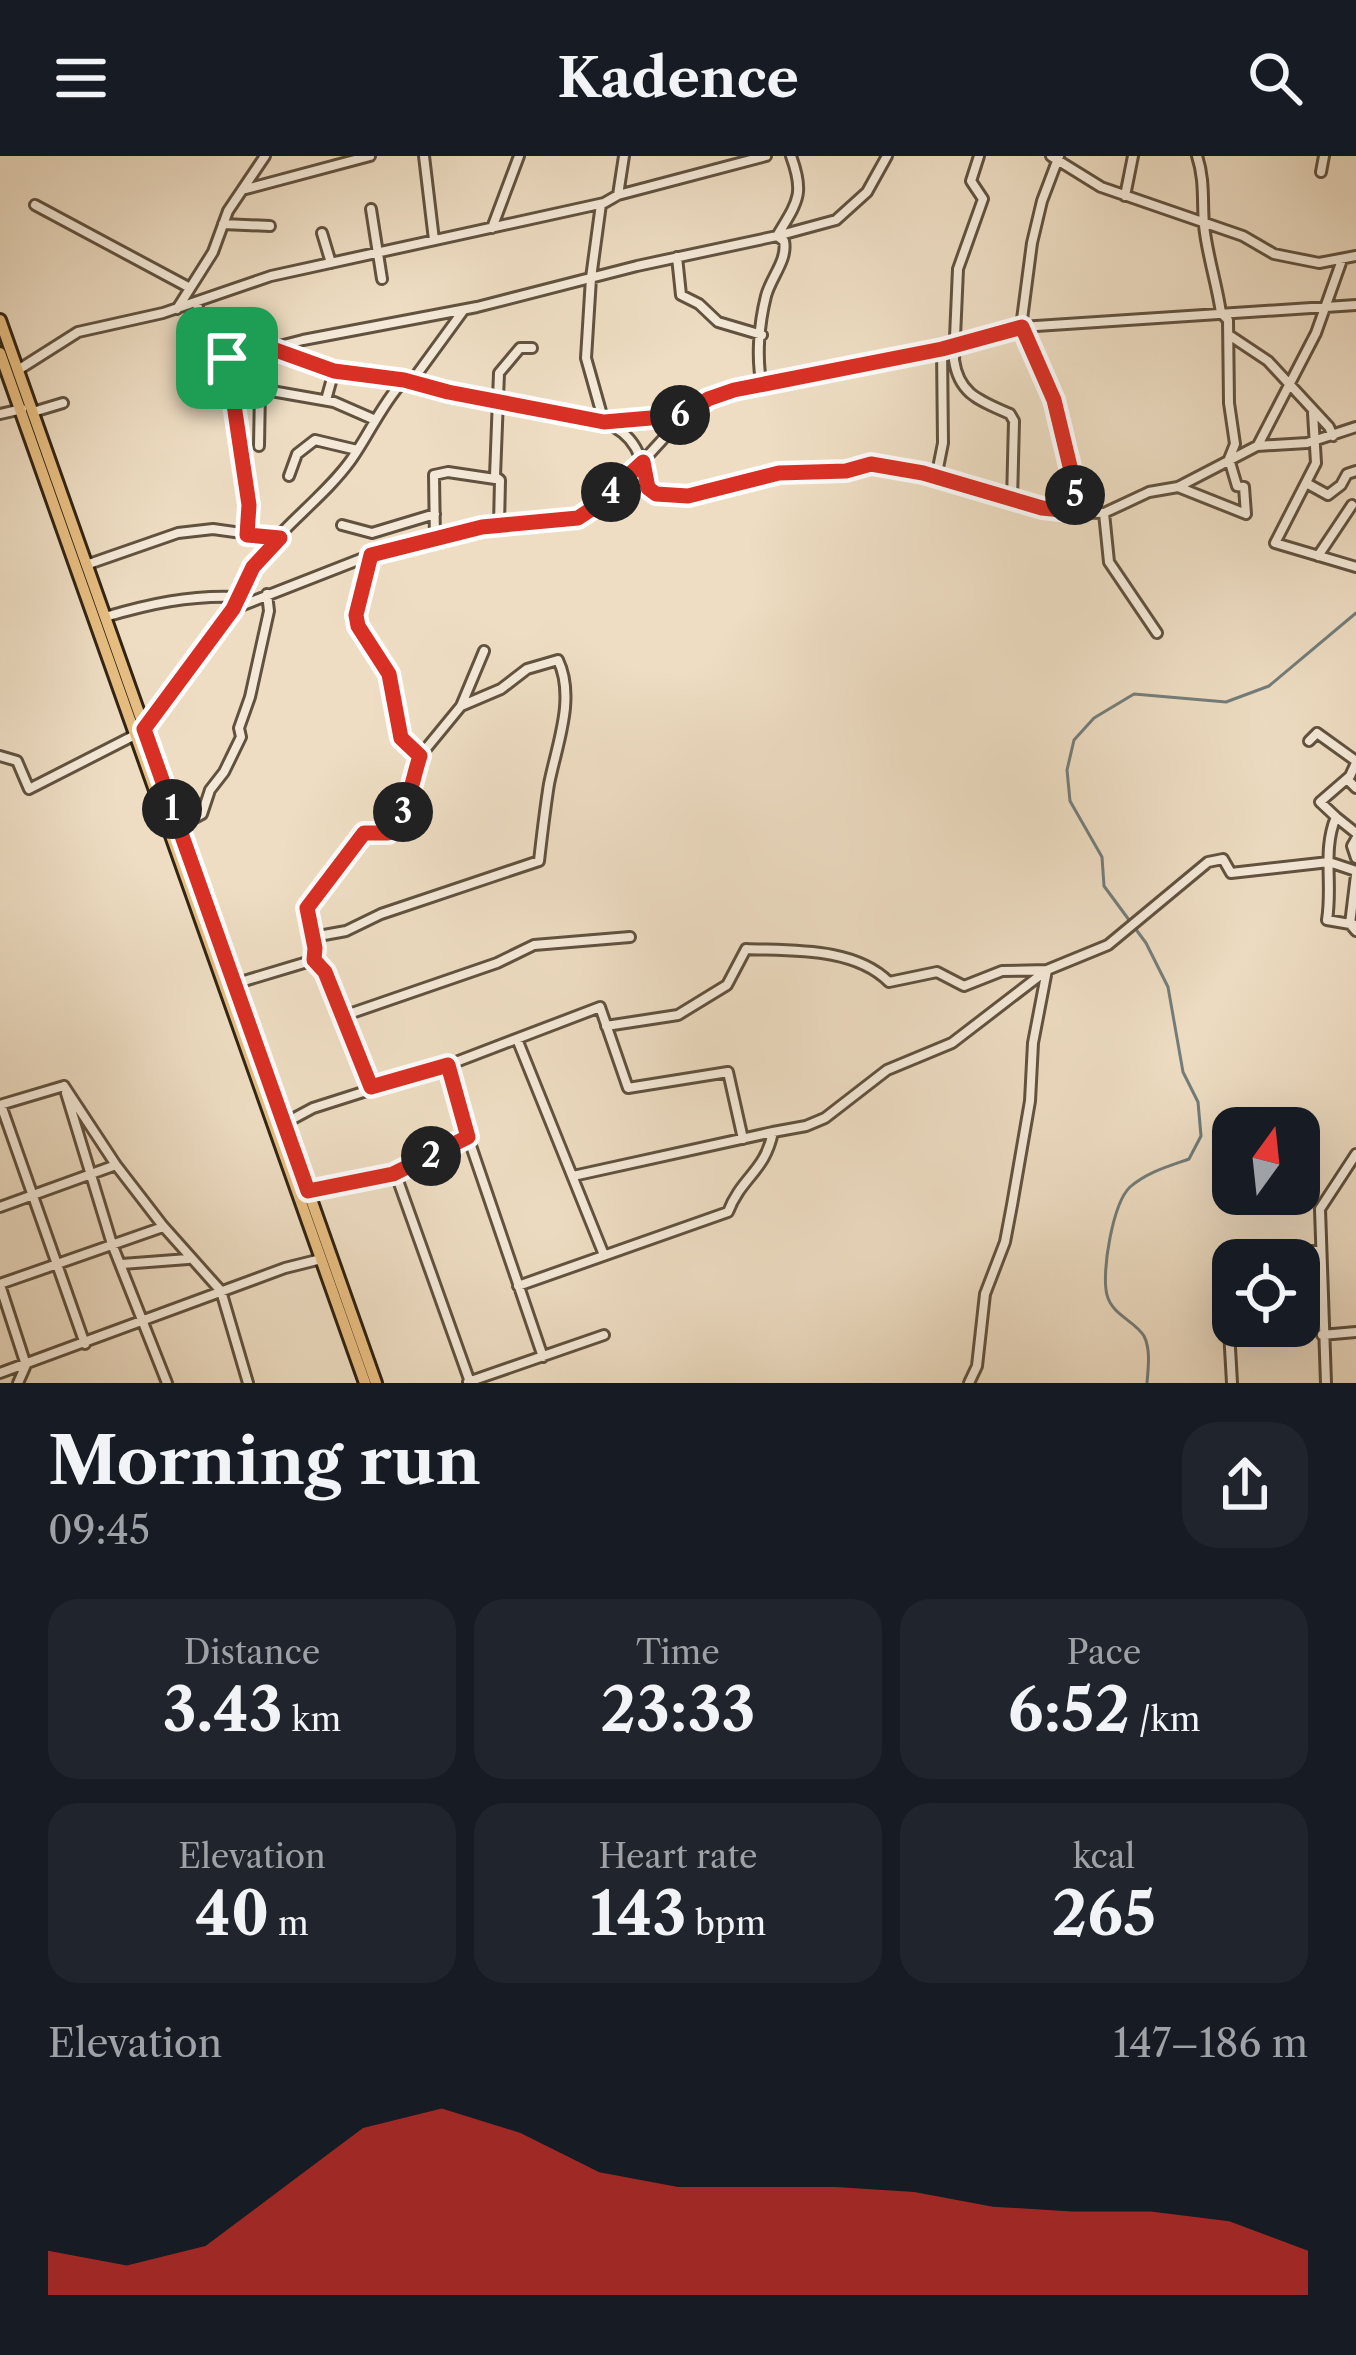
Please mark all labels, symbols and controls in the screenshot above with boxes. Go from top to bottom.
icon: menu [48,45,114,111]
text: Kadence [557,45,799,111]
icon: search [1242,45,1308,111]
pin [176,307,278,409]
icon: arrive [194,325,260,391]
pin: 6 [650,385,710,445]
text: 6 [670,394,690,435]
pin: 4 [581,462,641,522]
pin: 5 [1045,465,1105,525]
text: 4 [601,471,621,512]
text: 5 [1066,474,1084,515]
pin: 1 [142,779,202,839]
pin: 3 [373,782,433,842]
text: 1 [165,788,179,829]
text: 3 [394,791,412,832]
north arrow [1212,1107,1320,1215]
map controls [1212,1107,1320,1347]
pin: 2 [401,1126,461,1186]
text: 2 [421,1135,441,1176]
button: locate [1212,1239,1320,1347]
text: Morning run [48,1420,481,1501]
button: share [1182,1422,1308,1548]
text: 09:45 [48,1506,150,1554]
text: Distance [184,1632,320,1673]
text: Time [636,1632,720,1673]
text: Pace [1067,1632,1141,1673]
text: 3.43 [163,1673,283,1747]
text: 23:33 [601,1673,755,1747]
text: 6:52 [1008,1673,1130,1747]
text: km [283,1699,341,1740]
text: /km [1130,1699,1200,1740]
text: Elevation [178,1836,326,1877]
text: Heart rate [598,1836,758,1877]
text: kcal [1073,1836,1135,1877]
text: 40 [195,1877,269,1951]
text: 143 [590,1877,686,1951]
text: 265 [1052,1877,1156,1951]
text: m [269,1903,309,1944]
text: bpm [686,1903,766,1944]
text: Elevation [48,2019,222,2067]
text: 147–186 m [1113,2019,1308,2067]

